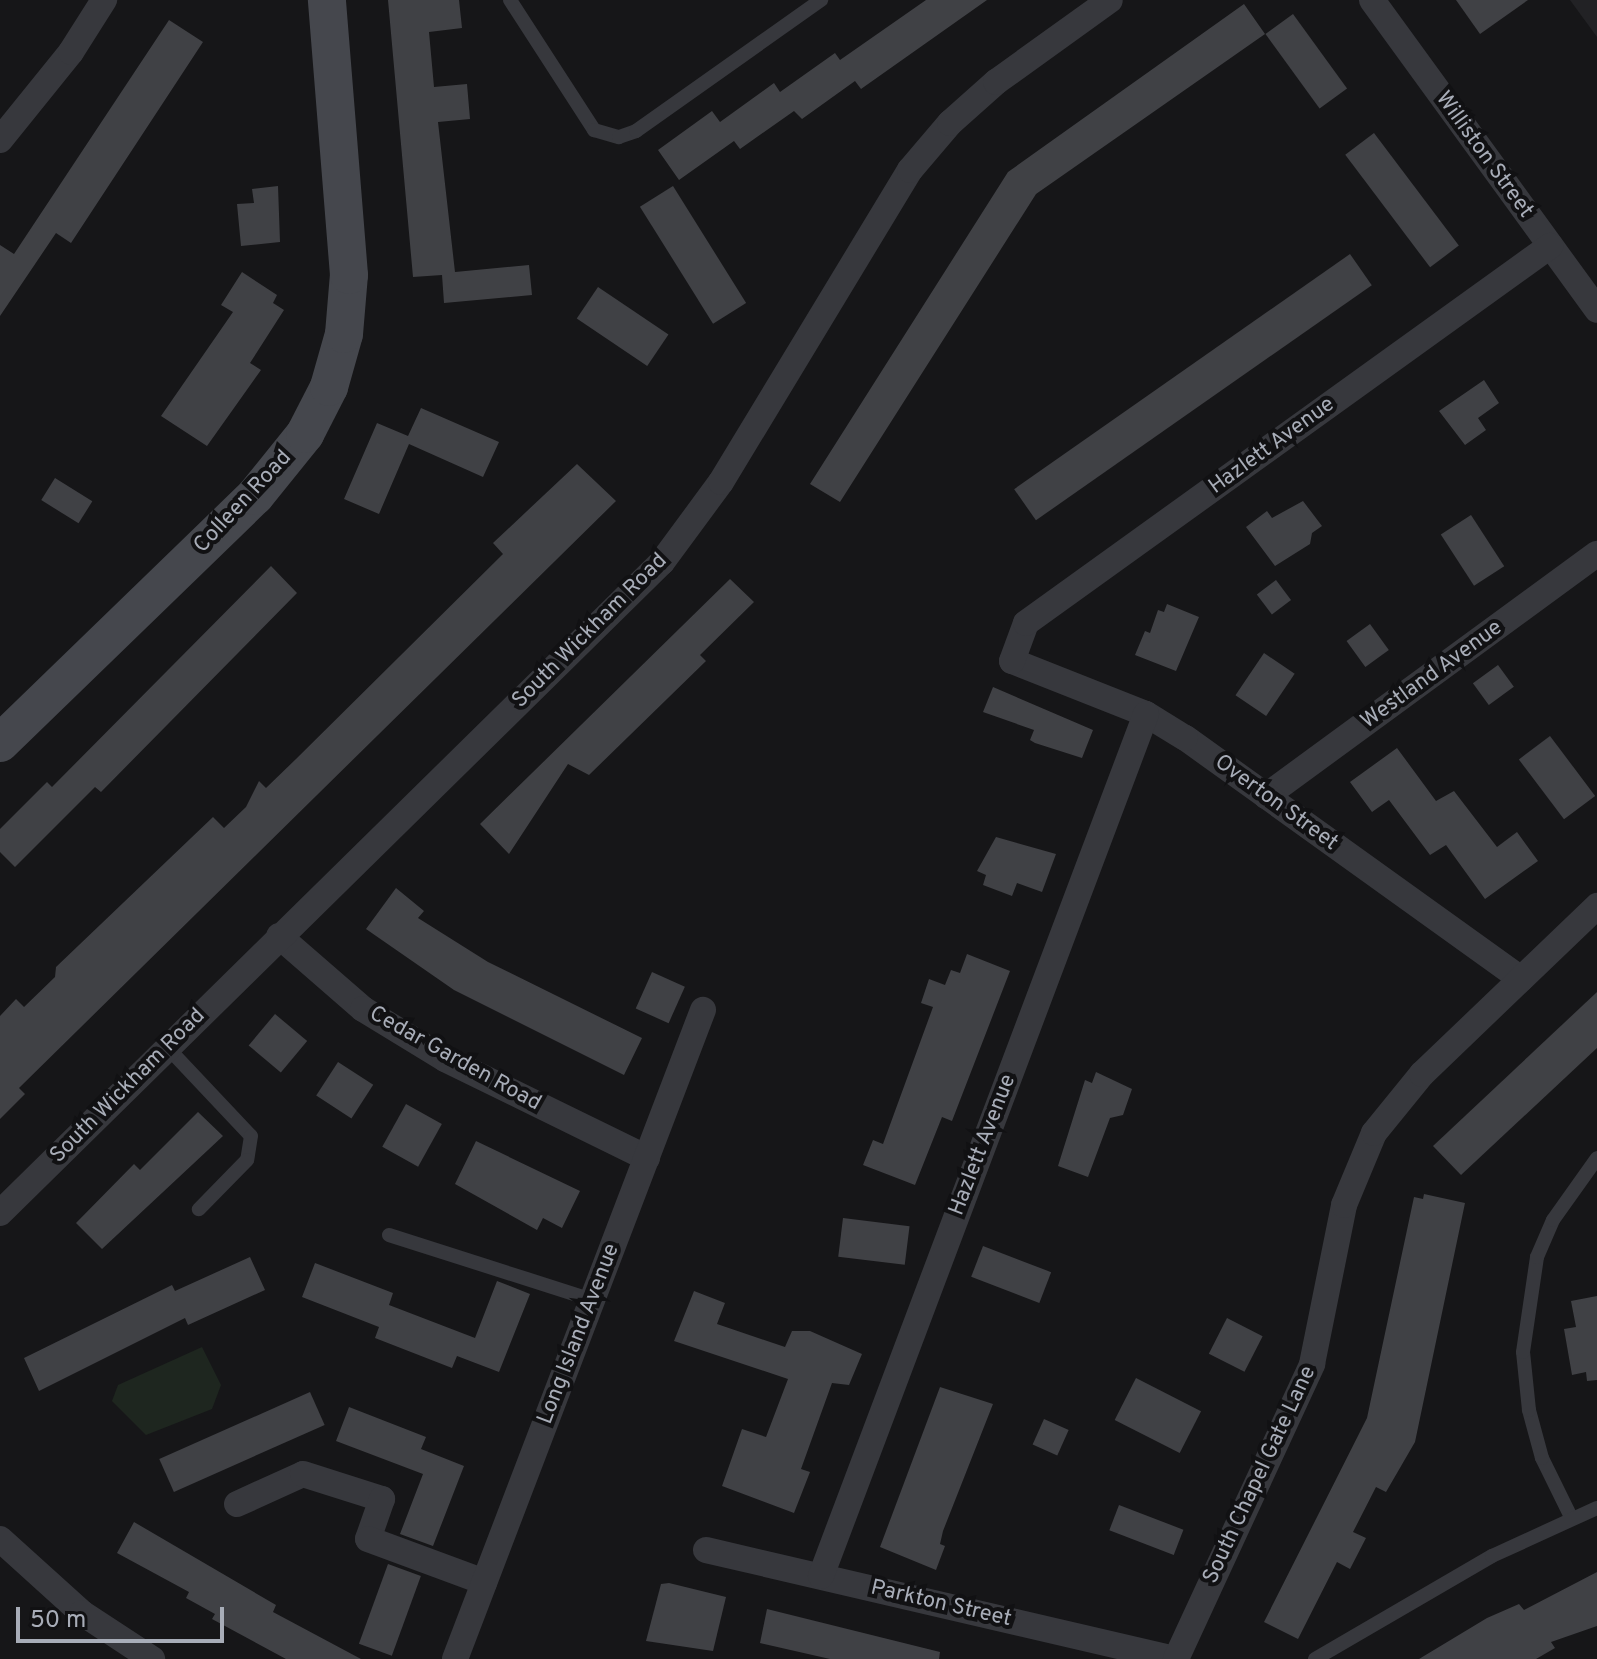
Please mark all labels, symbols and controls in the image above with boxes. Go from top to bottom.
street label: Williston Street [1429,87,1539,223]
street label: Hazlett Avenue [1204,391,1340,501]
street label: Colleen Road [189,445,297,559]
street label: South Wickham Road [507,548,673,714]
street label: Westland Avenue [1356,615,1508,735]
street label: Overton Street [1209,749,1343,857]
street label: Cedar Garden Road [364,1001,546,1117]
street label: South Wickham Road [45,1003,211,1169]
street label: Hazlett Avenue [944,1070,1022,1220]
street label: Long Island Avenue [532,1240,626,1428]
street label: South Chapel Gate Lane [1198,1362,1322,1588]
street label: Parkton Street [868,1575,1014,1633]
scale bar [20,1591,228,1641]
text: 50 m [30,1606,86,1636]

